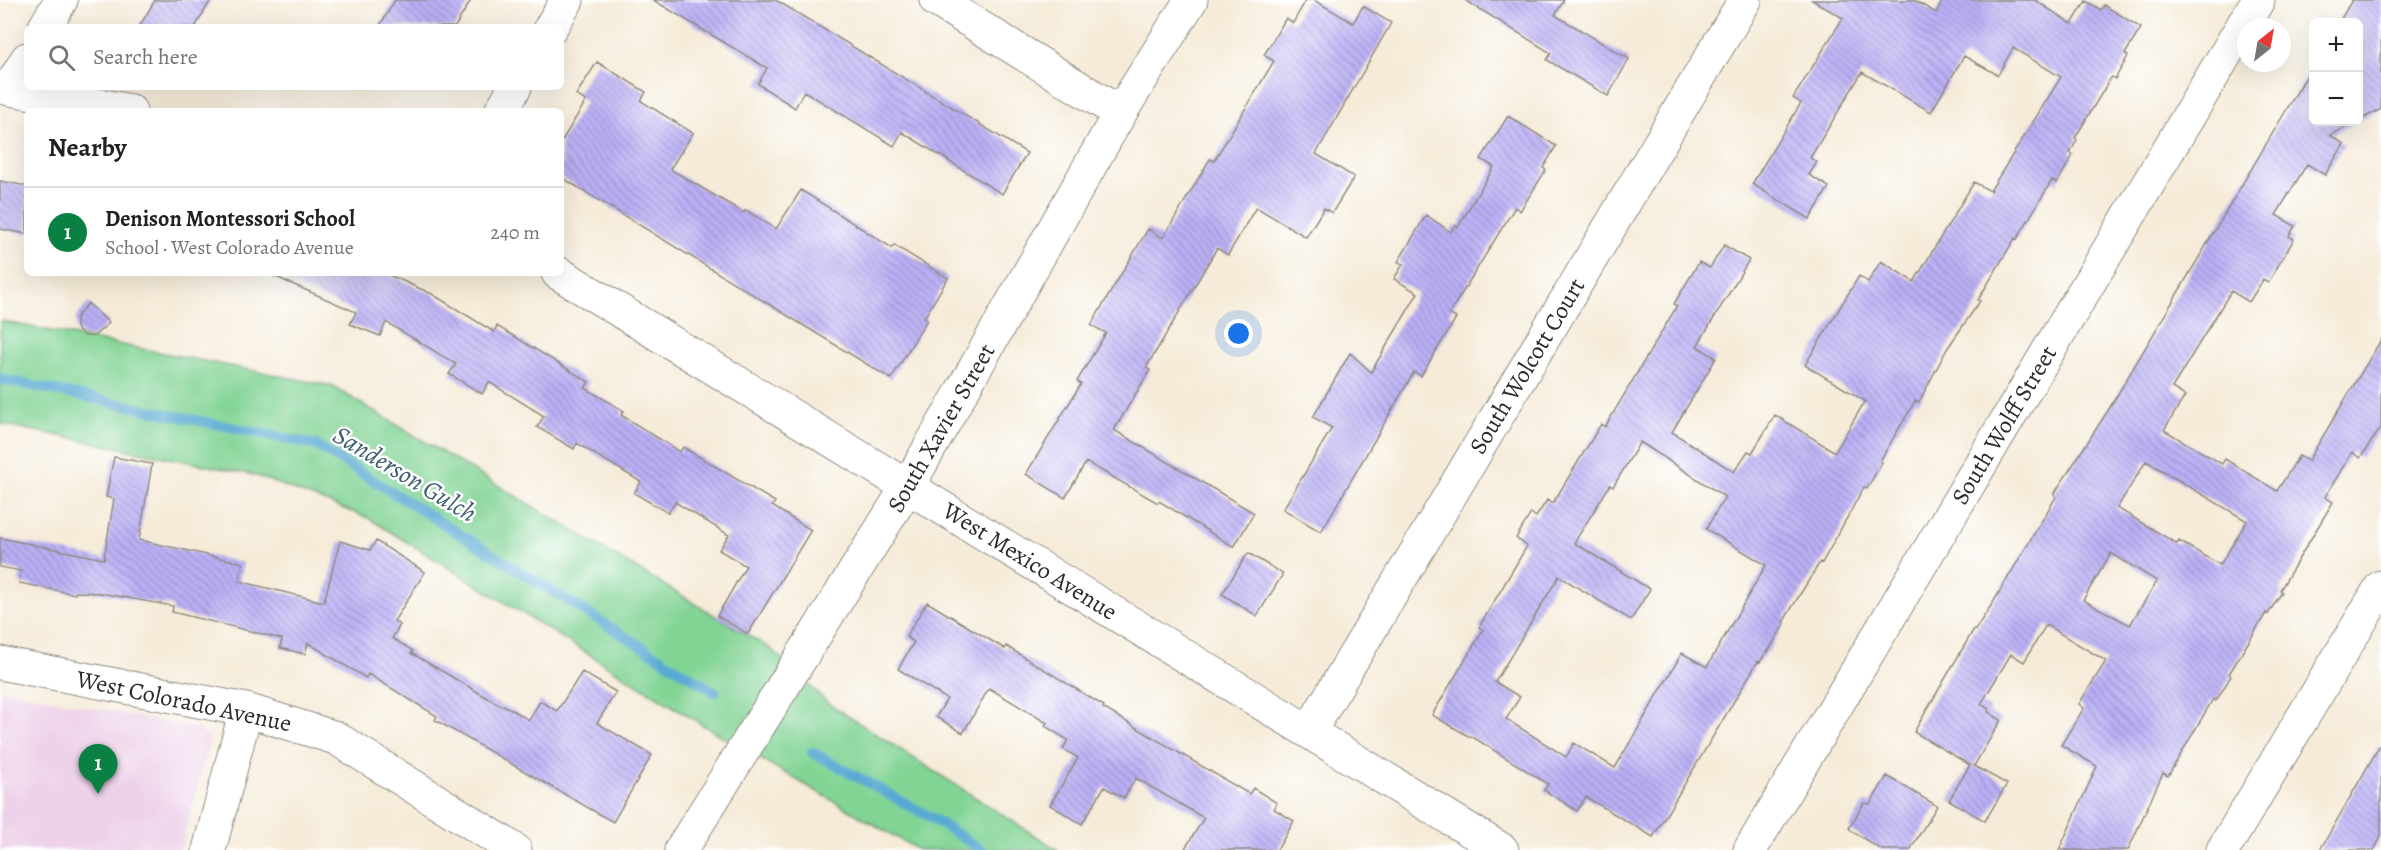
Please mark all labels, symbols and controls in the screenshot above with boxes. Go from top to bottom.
north arrow [2237,18,2291,72]
map controls [2309,18,2363,126]
button: + [2309,18,2363,72]
search box [24,24,564,90]
icon: search [45,41,78,74]
text: Search here [93,42,198,72]
button: − [2309,72,2363,126]
text: Nearby [48,130,127,165]
text: Denison Montessori School [105,204,355,234]
text: 1 [64,219,71,246]
text: 240 m [490,219,540,246]
text: School · West Colorado Avenue [105,234,354,261]
street label: South Wolcott Court [1462,272,1592,460]
your location [1224,319,1253,348]
street label: South Xavier Street [880,338,1002,518]
street label: South Wolff Street [1944,340,2064,510]
water label: Sanderson Gulch [327,417,483,531]
street label: West Mexico Avenue [936,494,1123,628]
street label: West Colorado Avenue [73,662,295,739]
pin: 1 [78,744,118,794]

